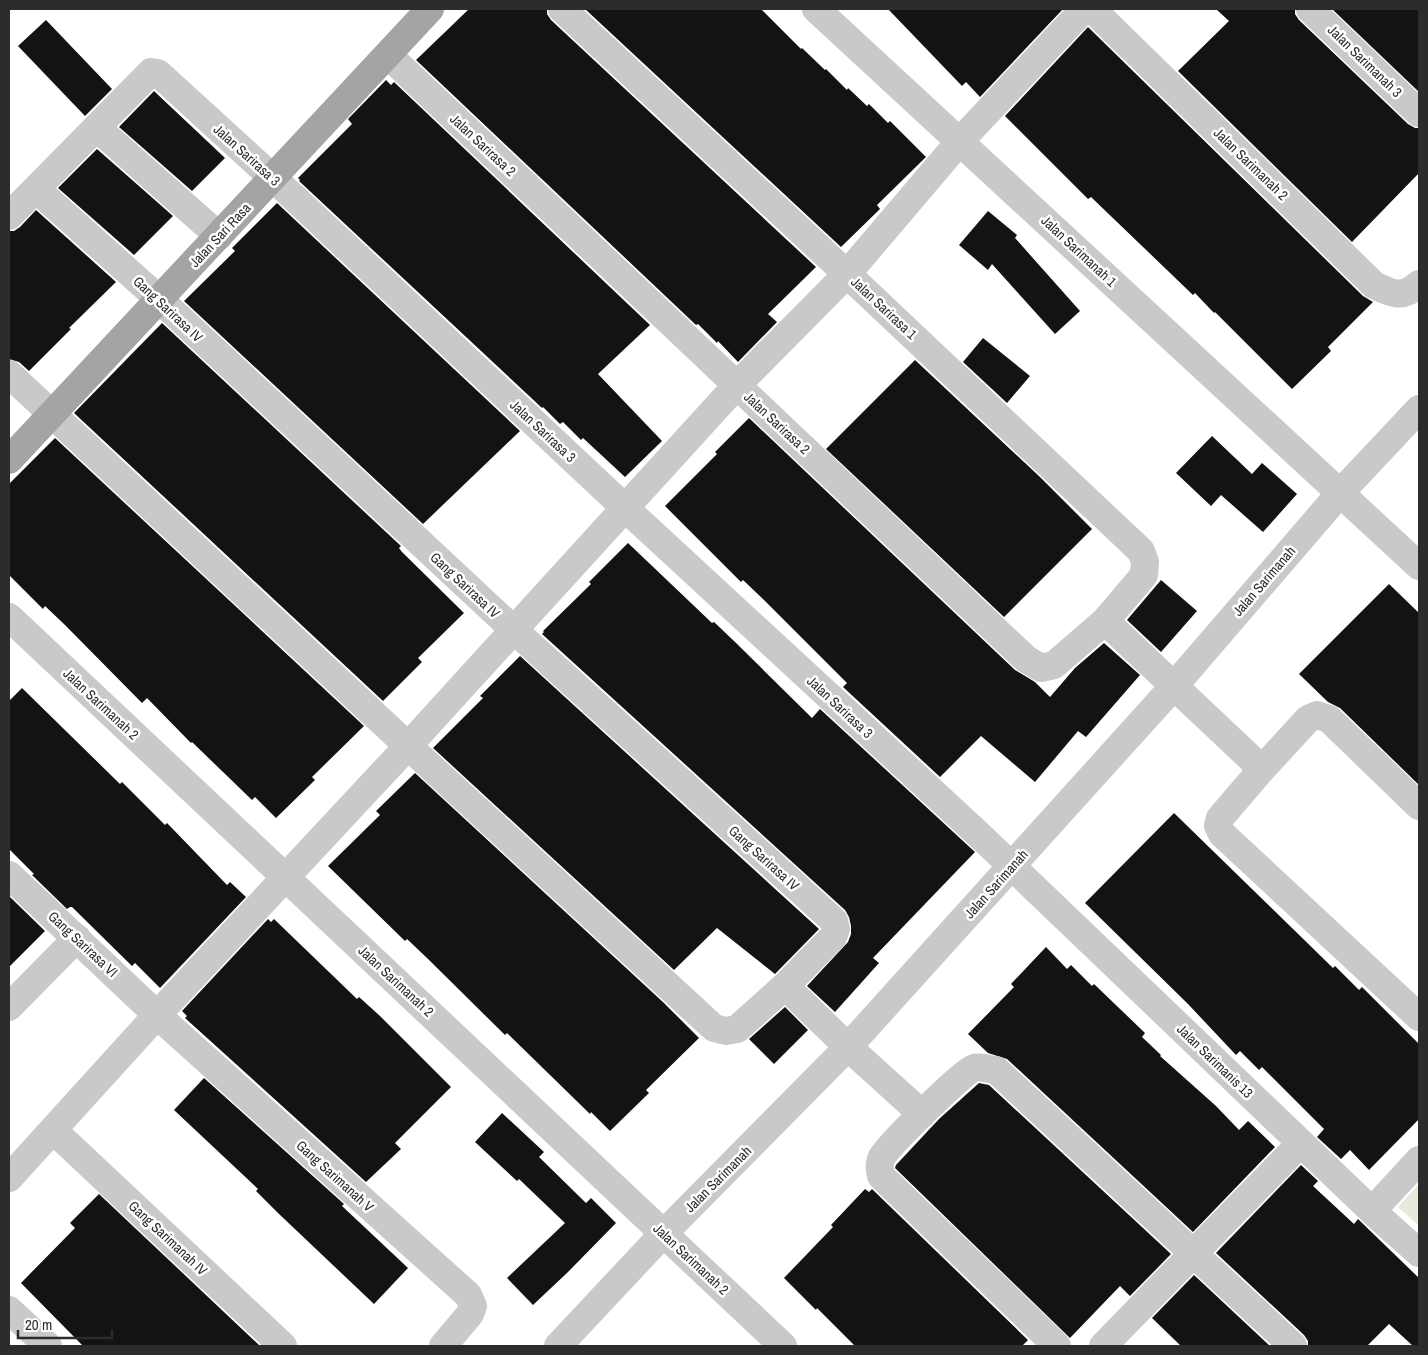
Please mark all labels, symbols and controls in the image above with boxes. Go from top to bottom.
street label: Jalan Sarimanah 3 [1324,21,1406,101]
street label: Jalan Sarirasa 2 [446,110,520,180]
street label: Jalan Sarirasa 3 [210,120,284,190]
street label: Jalan Sarimanah 2 [1210,124,1292,204]
street label: Jalan Sari Rasa [186,199,255,271]
street label: Jalan Sarimanah 1 [1038,212,1121,291]
street label: Gang Sarirasa IV [129,272,207,346]
street label: Jalan Sarirasa 1 [847,273,921,344]
street label: Jalan Sarirasa 2 [740,388,814,458]
street label: Jalan Sarirasa 3 [506,396,580,466]
street label: Jalan Sarimanah [1229,542,1299,620]
street label: Gang Sarirasa IV [426,548,504,622]
street label: Jalan Sarimanah 2 [60,665,142,743]
street label: Jalan Sarirasa 3 [803,672,877,742]
street label: Gang Sarirasa IV [725,822,803,895]
street label: Jalan Sarimanah [960,846,1032,922]
street label: Gang Sarirasa VI [44,907,122,981]
street label: Jalan Sarimanah 2 [355,942,437,1020]
street label: Jalan Sarimanis 13 [1173,1020,1257,1102]
street label: Gang Sarimanah V [292,1136,378,1216]
street label: Jalan Sarimanah [681,1142,755,1216]
street label: Gang Sarimanah IV [125,1197,211,1279]
street label: Jalan Sarimanah 2 [650,1220,732,1298]
scale bar [18,1308,111,1340]
text: 20 m [25,1314,52,1335]

